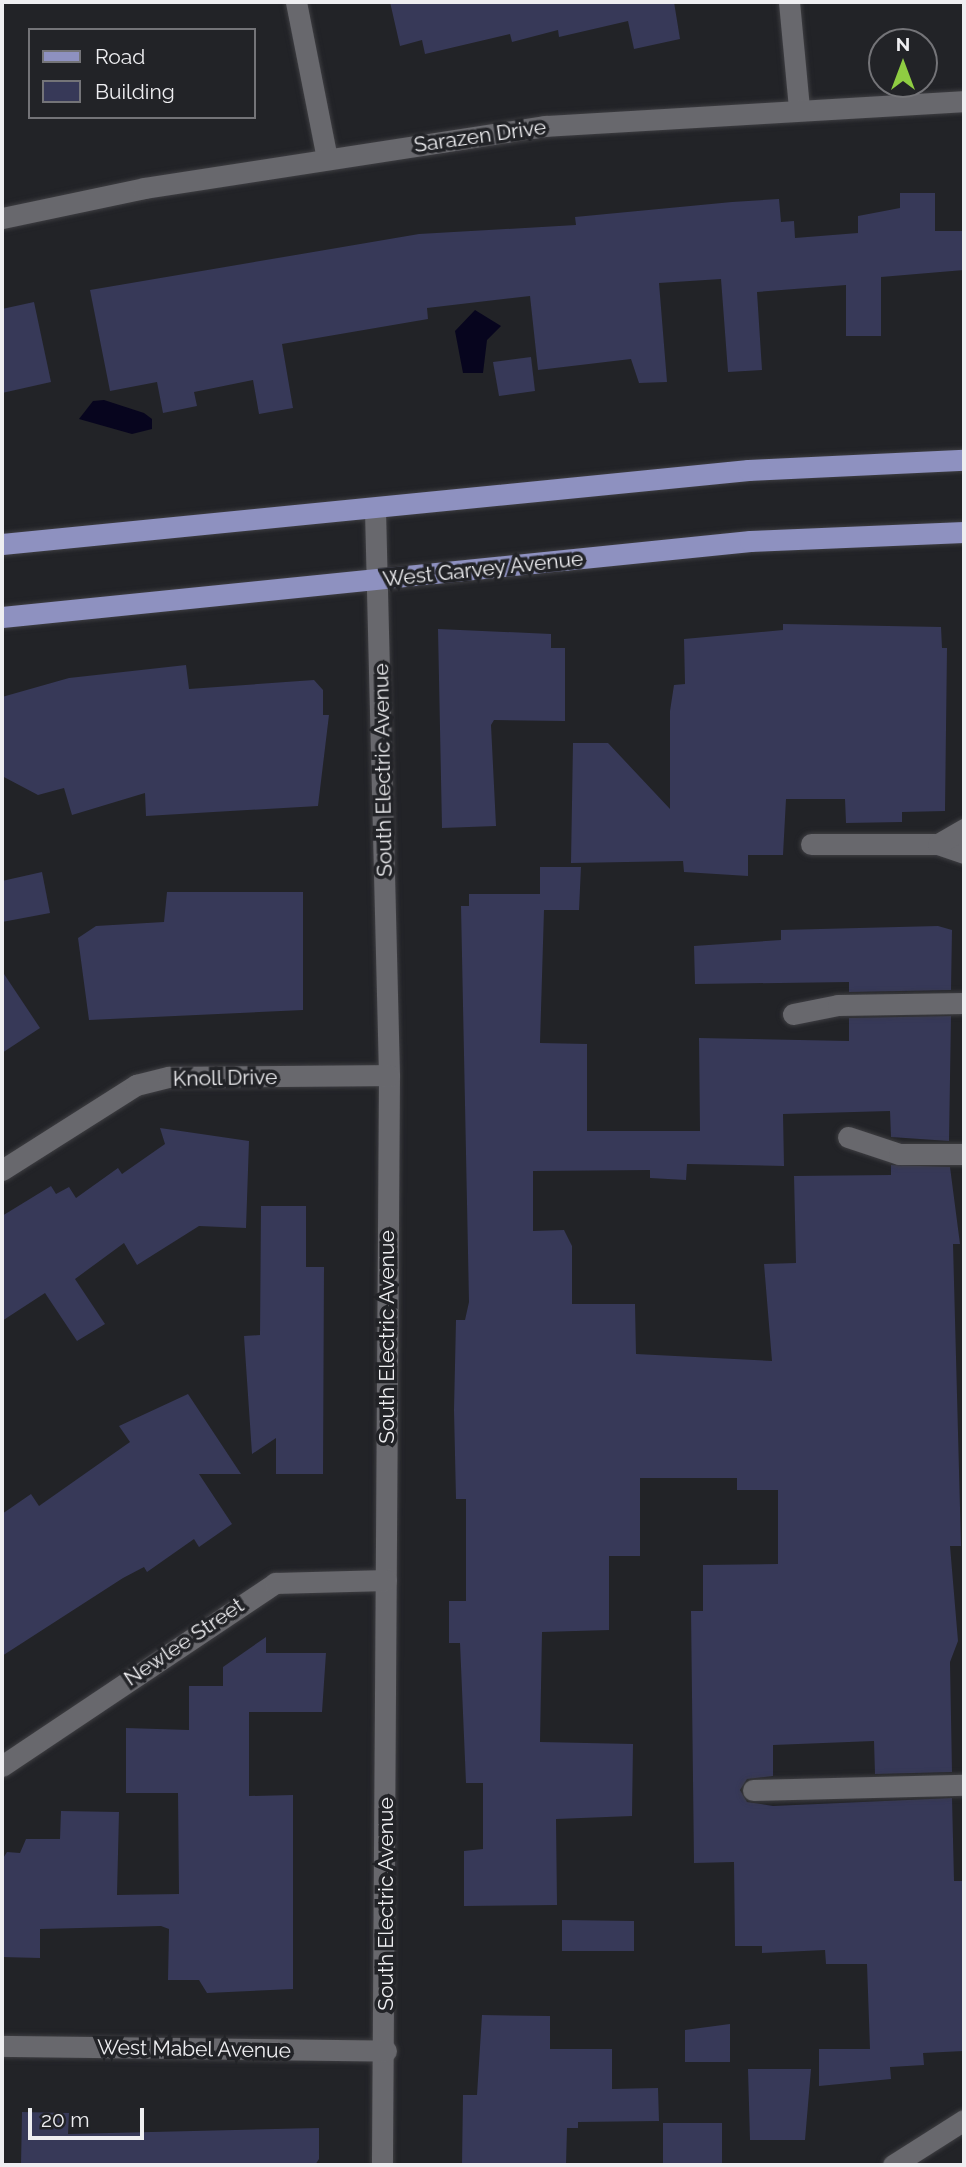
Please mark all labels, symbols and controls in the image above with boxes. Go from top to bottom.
legend [28,28,256,119]
north arrow [868,28,938,98]
text: N [896,33,910,55]
text: Road [95,44,145,69]
text: Building [95,79,175,104]
street label: Sarazen Drive [412,114,548,158]
street label: West Garvey Avenue [381,546,585,592]
street label: South Electric Avenue [369,663,397,877]
street label: Knoll Drive [172,1064,278,1092]
street label: South Electric Avenue [374,1230,400,1444]
street label: Newlee Street [119,1593,249,1691]
street label: South Electric Avenue [373,1797,399,2011]
street label: West Mabel Avenue [96,2035,292,2063]
scale bar [32,2094,147,2138]
text: 20 m [41,2107,89,2132]

